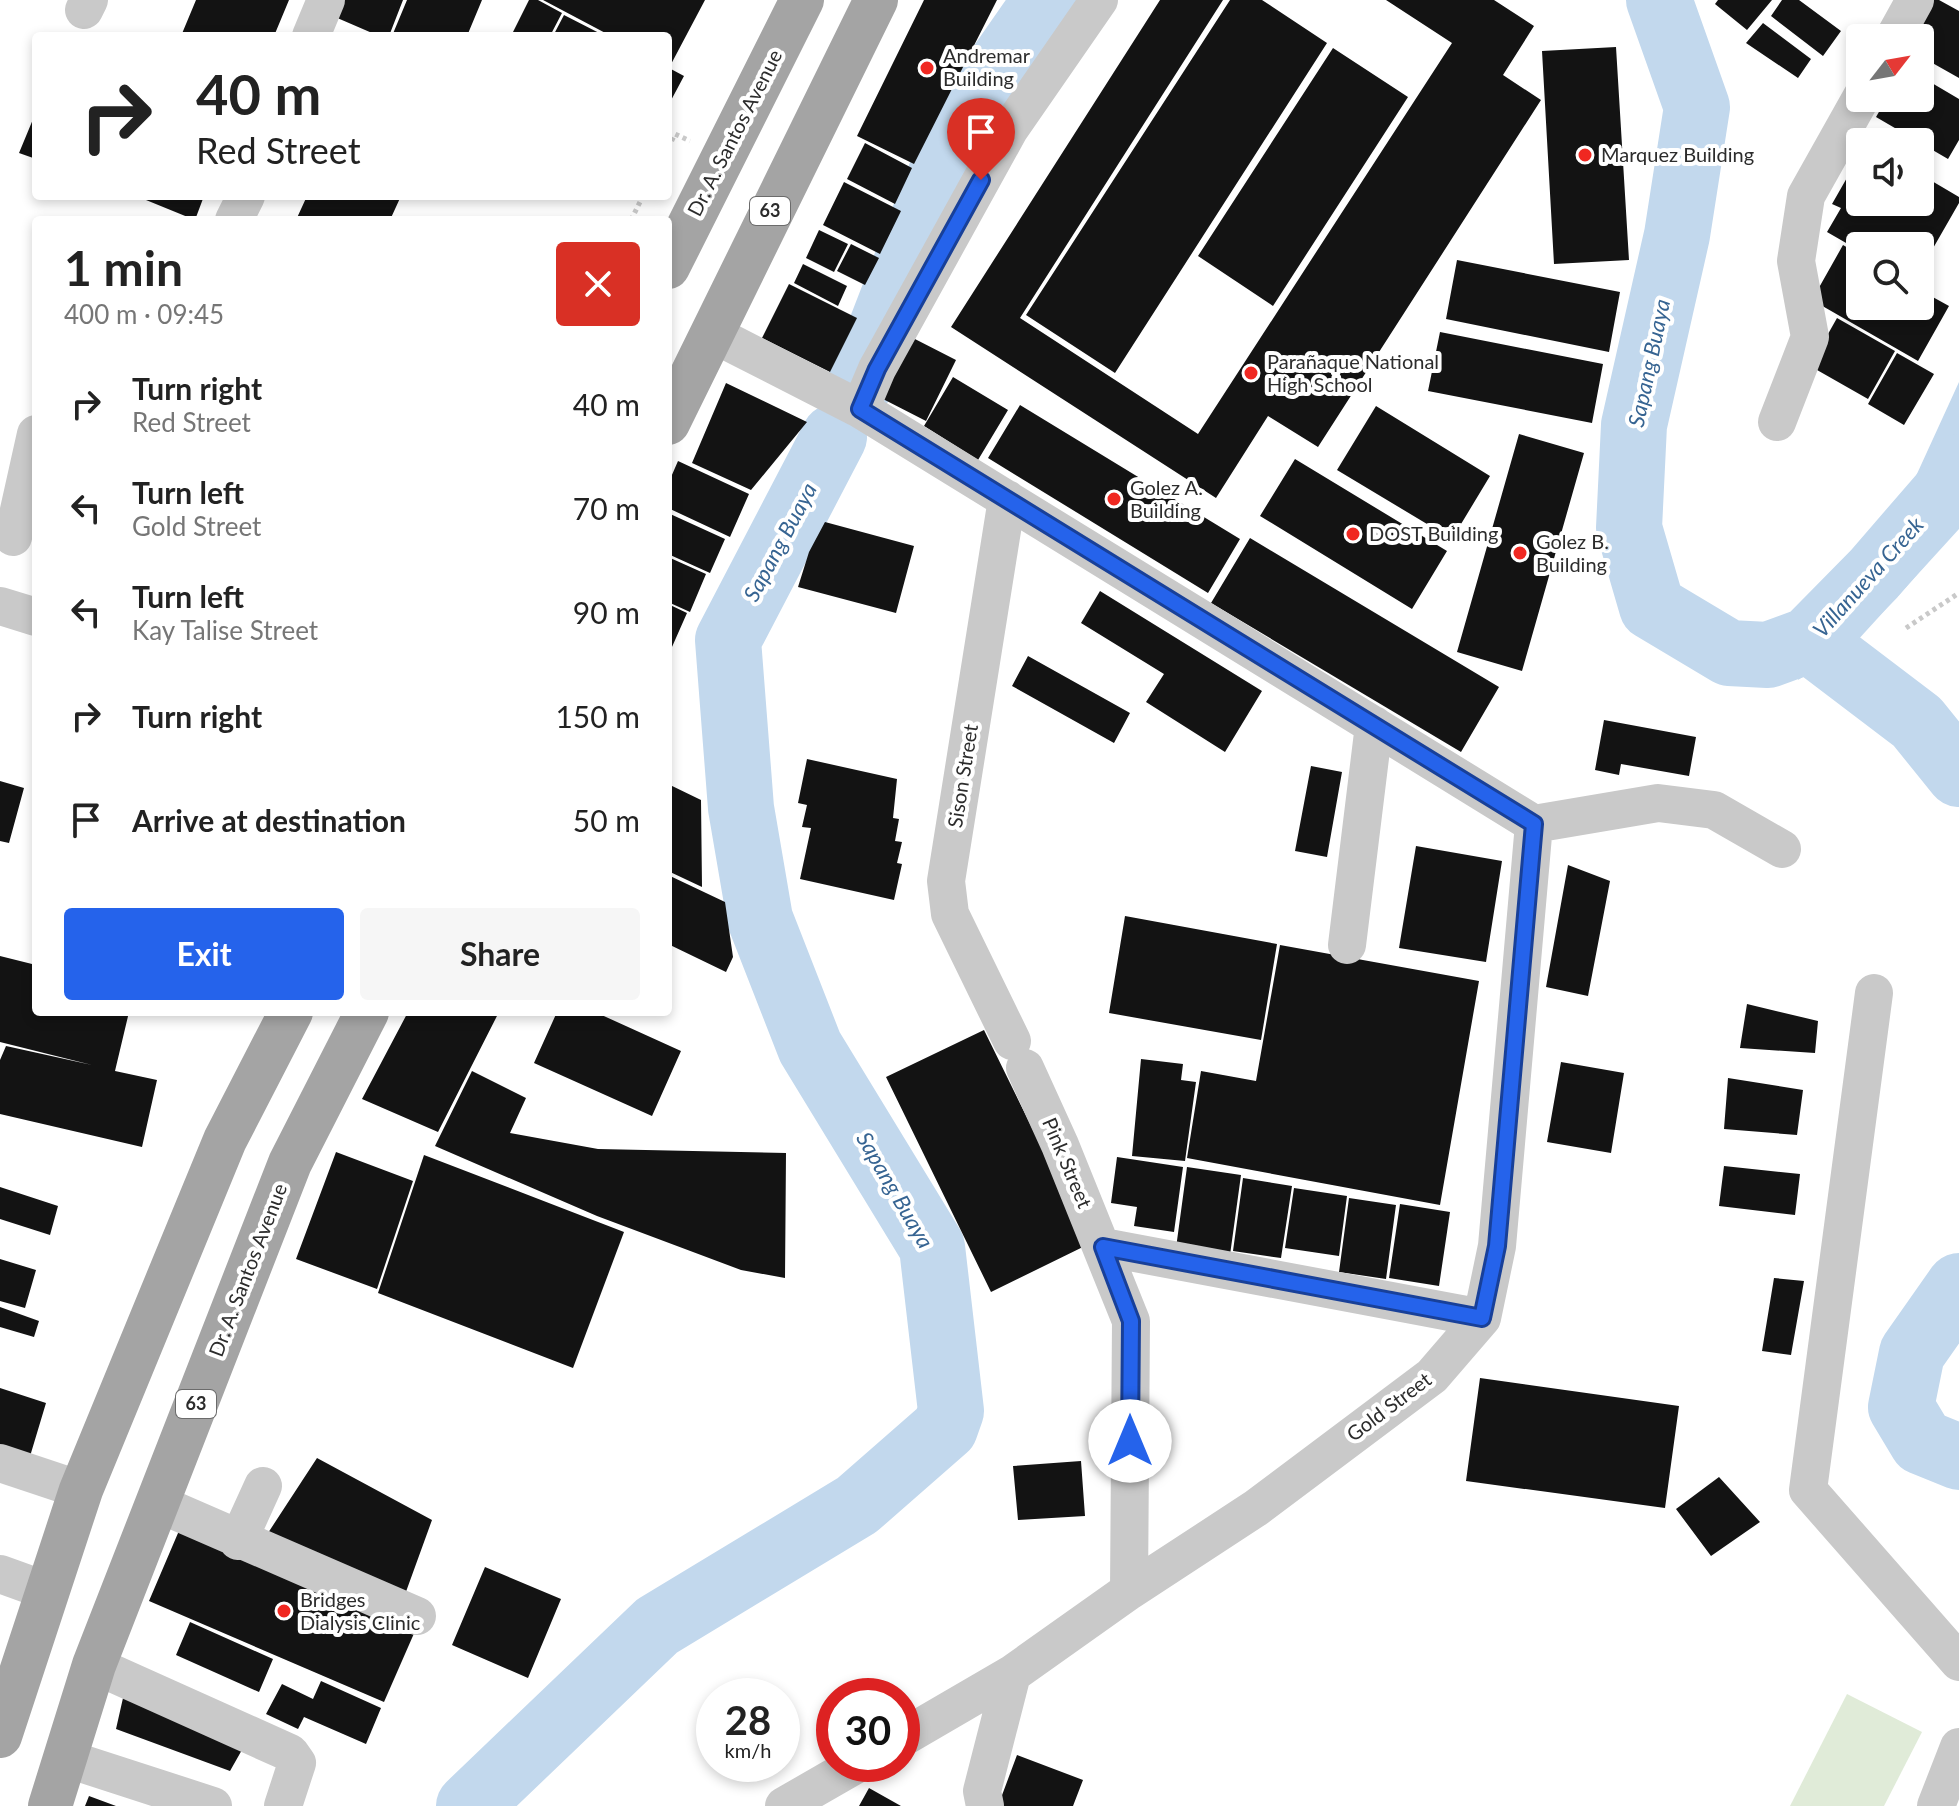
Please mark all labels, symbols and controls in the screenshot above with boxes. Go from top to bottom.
north arrow [1846,24,1934,112]
map controls [1846,24,1934,320]
place label: Andremar Building [943,43,1031,90]
street label: Dr. A. Santos Avenue [682,45,786,220]
marker: Andremar Building [918,59,936,77]
text: 40 m [196,60,321,127]
icon: right [64,64,168,168]
pin [947,98,1015,180]
icon: arrive [959,110,1003,154]
text: Red Street [196,128,361,172]
button: sound [1846,128,1934,216]
place label: Marquez Building [1601,142,1754,166]
marker: Marquez Building [1576,146,1594,164]
road number: 63 [750,197,790,225]
button: search [1846,232,1934,320]
text: 1 min [64,239,183,296]
button: close [556,242,640,326]
water label: Sapang Buaya [1622,297,1675,429]
text: 400 m · 09:45 [64,298,224,330]
place label: Parañaque National High School [1267,349,1439,396]
marker: Parañaque National High School [1242,364,1260,382]
text: Turn right [132,370,262,406]
icon: right [64,382,108,426]
text: 40 m [573,386,640,422]
text: Red Street [132,406,251,438]
text: Turn left [132,474,244,510]
place label: Golez A. Building [1130,475,1203,522]
water label: Sapang Buaya [737,478,822,606]
icon: left [64,486,108,530]
text: 70 m [573,490,640,526]
marker: Golez A. Building [1105,490,1123,508]
text: Gold Street [132,510,261,542]
water label: Villanueva Creek [1807,511,1929,642]
place label: DOST Building [1369,521,1498,545]
marker: DOST Building [1344,525,1362,543]
place label: Golez B. Building [1536,529,1609,576]
marker: Golez B. Building [1511,544,1529,562]
text: Turn left [132,578,244,614]
icon: left [64,590,108,634]
text: 90 m [573,594,640,630]
text: Kay Talise Street [132,614,318,646]
icon: right [64,694,108,738]
text: Turn right [132,698,262,734]
text: 150 m [555,698,640,734]
street label: Sison Street [942,722,982,829]
icon: arrive [64,798,108,842]
text: Arrive at destination [132,802,406,838]
text: 50 m [573,802,640,838]
button: Exit [64,908,344,1000]
button: Share [360,908,640,1000]
street label: Pink Street [1038,1114,1098,1211]
water label: Sapang Buaya [851,1127,940,1253]
street label: Dr. A. Santos Avenue [203,1180,291,1360]
street label: Gold Street [1341,1367,1435,1446]
road number: 63 [176,1390,216,1418]
position arrow [1088,1399,1172,1483]
place label: Bridges Dialysis Clinic [300,1587,421,1634]
marker: Bridges Dialysis Clinic [275,1602,293,1620]
speed limit sign: 30 [816,1678,920,1782]
text: 28 [725,1696,771,1744]
text: km/h [725,1738,771,1762]

